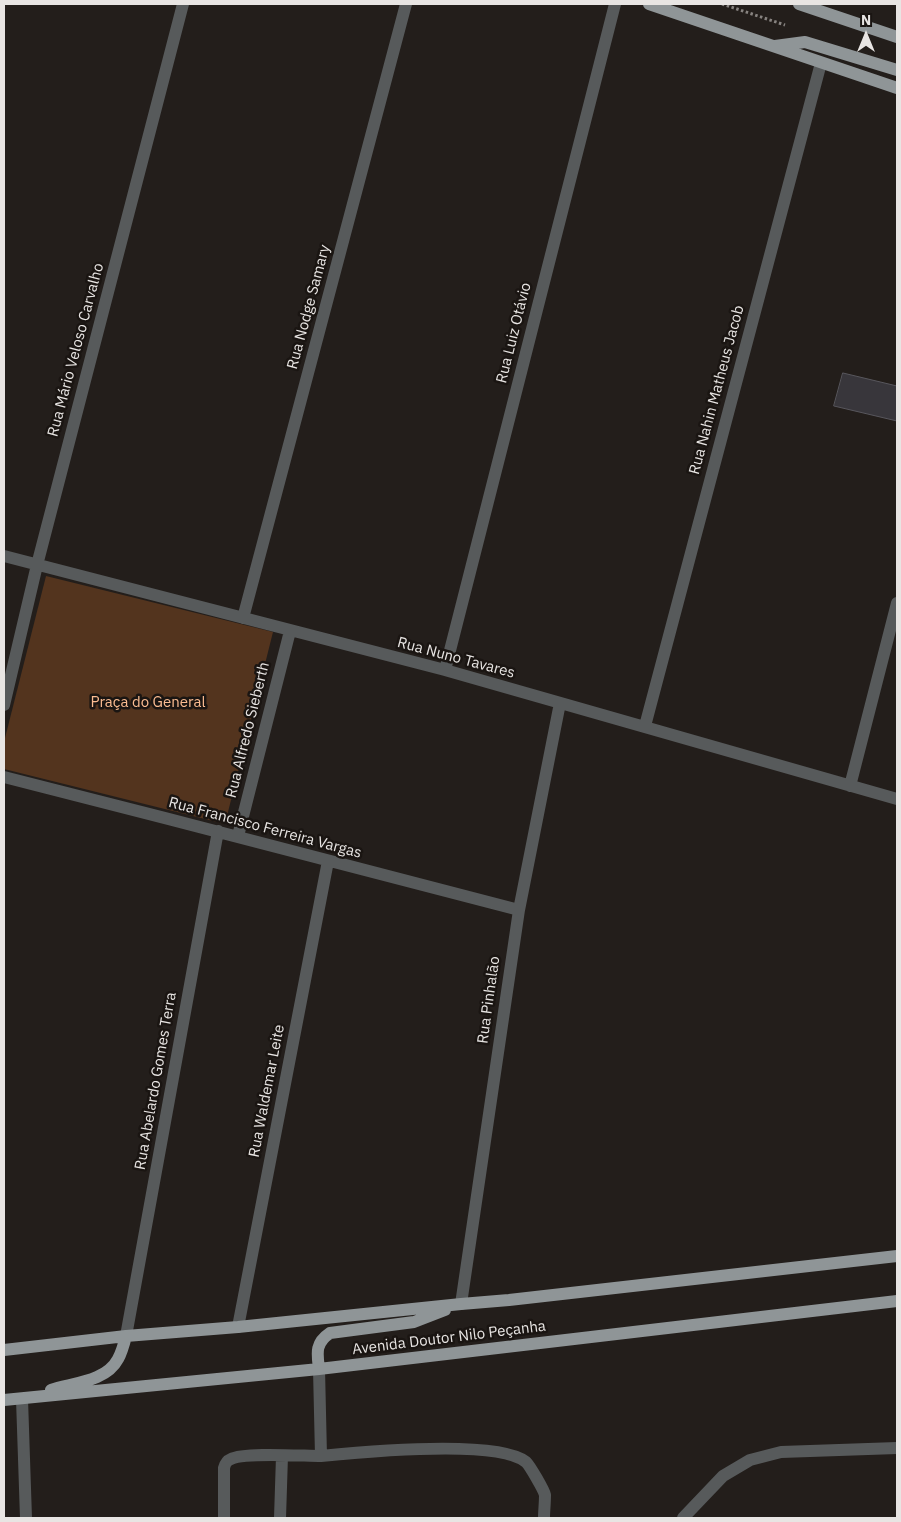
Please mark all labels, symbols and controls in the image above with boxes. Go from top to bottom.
north arrow [841,10,891,60]
text: N [861,11,871,29]
street label: Rua Nodge Samary [284,243,334,371]
street label: Rua Mário Veloso Carvalho [44,261,108,439]
street label: Rua Luiz Otávio [493,281,535,385]
street label: Rua Nahin Matheus Jacob [686,303,748,477]
street label: Rua Nuno Tavares [395,634,517,682]
street label: Rua Alfredo Sieberth [222,660,274,800]
park label: Praça do General [90,694,206,712]
street label: Rua Francisco Ferreira Vargas [167,794,363,862]
street label: Rua Pinhalão [474,955,504,1045]
street label: Rua Abelardo Gomes Terra [131,991,181,1171]
street label: Rua Waldemar Leite [245,1023,289,1159]
street label: Avenida Doutor Nilo Peçanha [351,1317,547,1359]

